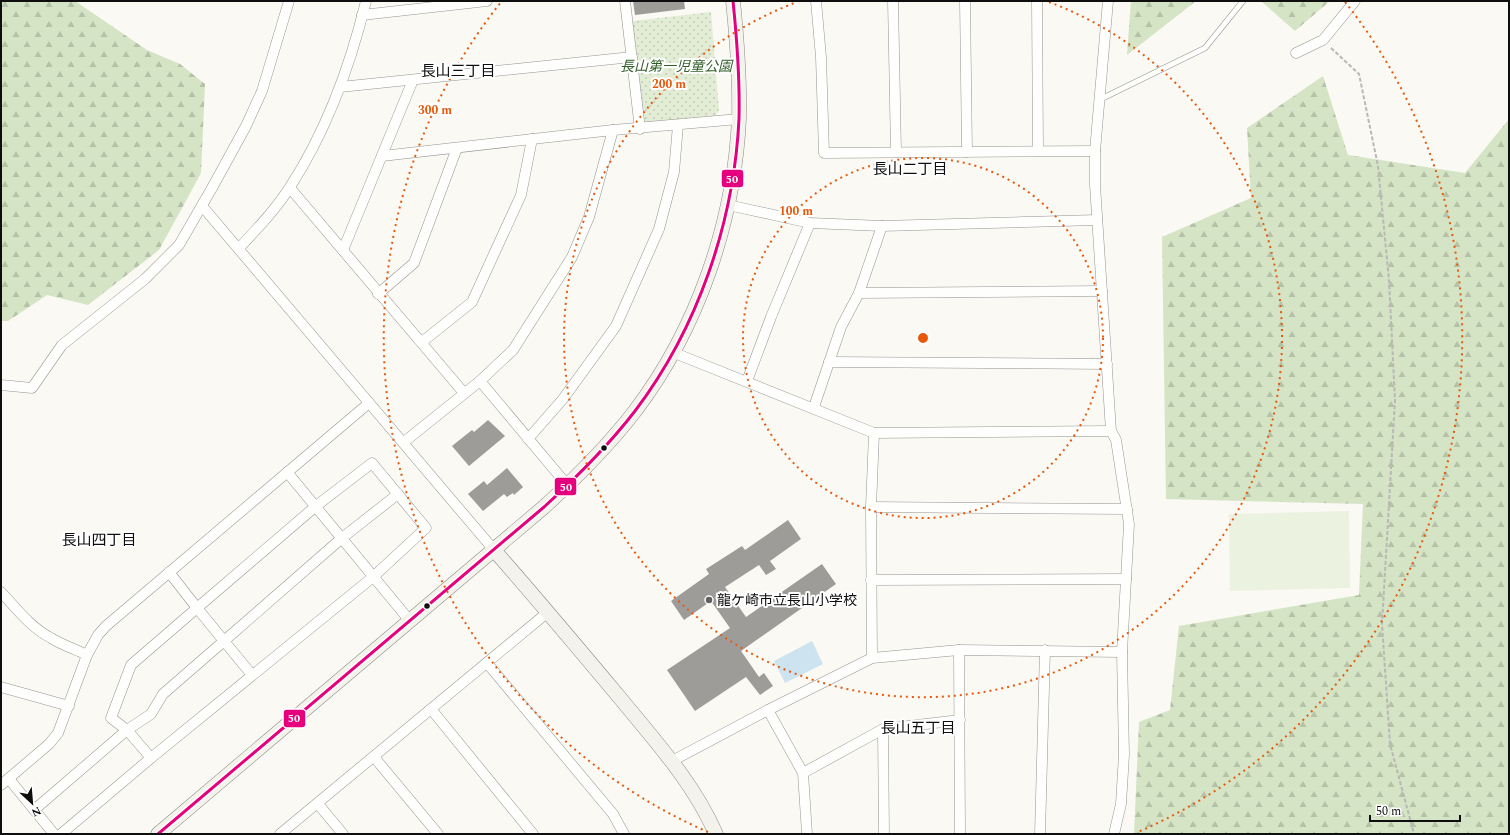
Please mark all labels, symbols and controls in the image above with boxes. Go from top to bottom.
park label: 長山第一児童公園 [620,56,734,77]
district label: 長山三丁目 [420,60,496,83]
text: 200 m [652,75,686,94]
text: 300 m [418,101,452,120]
district label: 長山二丁目 [872,158,948,181]
line badge: 50 [721,169,744,188]
text: 50 [726,171,738,188]
text: 100 m [779,202,813,221]
centre of rings [916,331,930,345]
unlabelled marker [599,443,609,453]
line badge: 50 [554,477,577,496]
text: 50 [560,479,572,496]
district label: 長山四丁目 [61,529,137,552]
place label: 龍ケ崎市立長山小学校 [717,590,857,611]
marker: 龍ケ崎市立長山小学校 [704,595,714,605]
unlabelled marker [422,601,432,611]
line badge: 50 [283,709,306,728]
text: 50 [288,710,300,727]
district label: 長山五丁目 [880,717,956,740]
north arrow [12,783,52,823]
scale bar [1370,797,1460,823]
text: N [28,802,44,821]
text: 50 m [1376,802,1401,821]

